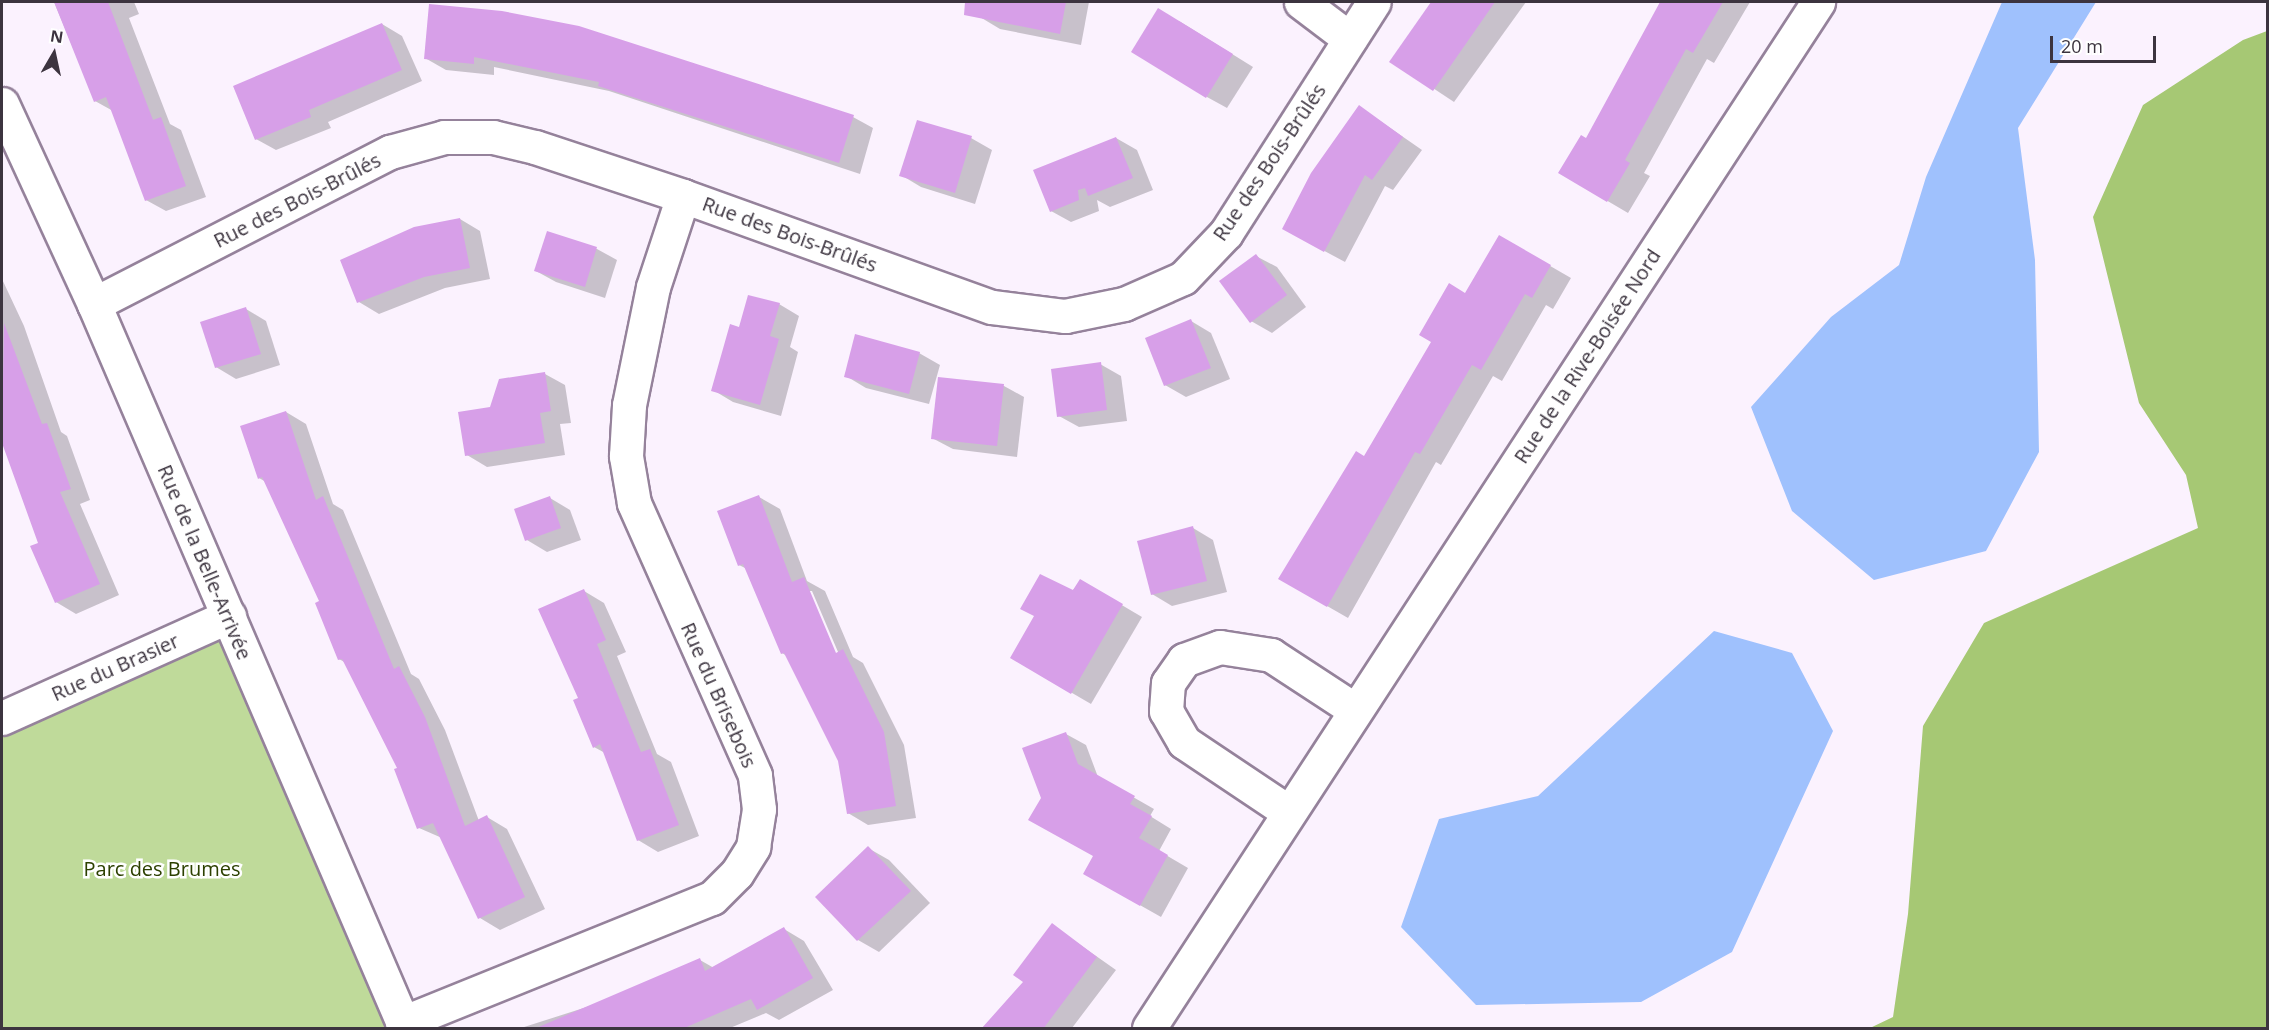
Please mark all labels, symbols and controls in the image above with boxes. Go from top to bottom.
north arrow [24,24,84,84]
text: N [49,24,65,48]
scale bar [2053,24,2160,62]
text: 20 m [2061,34,2103,58]
street label: Rue des Bois-Brûlés [1208,79,1330,245]
street label: Rue des Bois-Brûlés [209,147,385,253]
street label: Rue des Bois-Brûlés [699,191,881,277]
street label: Rue de la Rive-Boisée Nord [1509,244,1665,468]
street label: Rue de la Belle-Arrivée [153,461,257,663]
street label: Rue du Brisebois [676,619,762,771]
street label: Rue du Brasier [48,628,182,706]
park label: Parc des Brumes [84,856,240,880]

